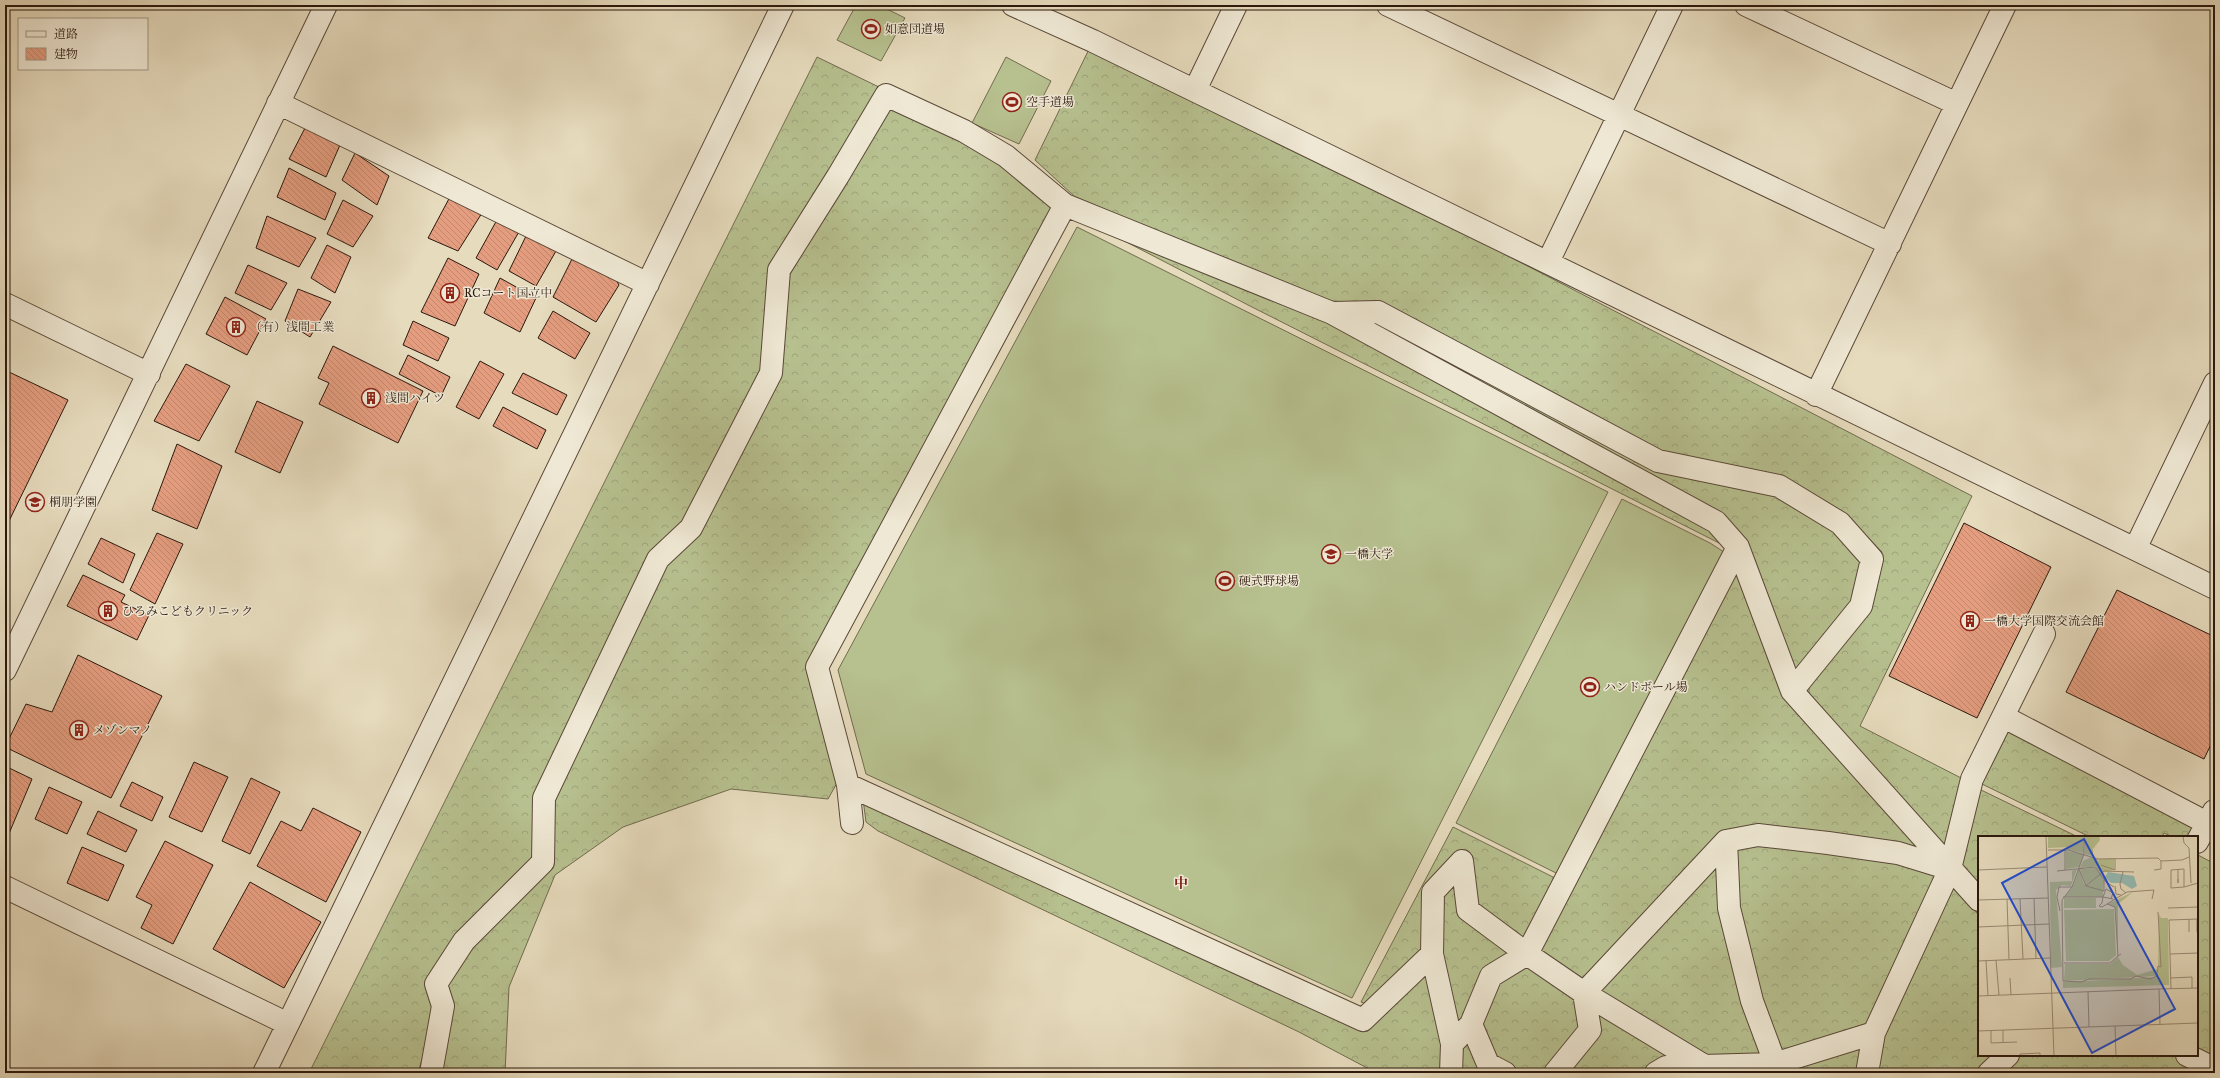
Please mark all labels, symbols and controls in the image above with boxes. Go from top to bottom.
legend [18,18,148,70]
sports icon: 如意団道場 [860,18,882,40]
place label: 如意団道場 [885,22,945,36]
text: 道路 [54,27,78,41]
text: 建物 [54,47,78,61]
sports icon: 空手道場 [1001,91,1023,113]
place label: 空手道場 [1026,95,1074,109]
building icon: RCコート国立中 [439,282,461,304]
place label: RCコート国立中 [464,286,552,300]
building icon: （有）浅間工業 [225,316,247,338]
place label: （有）浅間工業 [250,320,334,334]
building icon: 浅間ハイツ [360,387,382,409]
place label: 浅間ハイツ [385,391,445,405]
school or university icon: 桐朋学園 [24,491,46,513]
place label: 桐朋学園 [49,495,97,509]
school or university icon: 一橋大学 [1320,543,1342,565]
place label: 一橋大学 [1345,547,1393,561]
sports icon: 硬式野球場 [1214,570,1236,592]
place label: 硬式野球場 [1239,574,1299,588]
building icon: ひろみこどもクリニック [97,600,119,622]
place label: ひろみこどもクリニック [122,604,253,618]
building icon: 一橋大学国際交流会館 [1959,610,1981,632]
place label: 一橋大学国際交流会館 [1984,614,2104,628]
sports icon: ハンドボール場 [1579,676,1601,698]
place label: ハンドボール場 [1604,680,1688,694]
building icon: メゾンマノ [68,719,90,741]
place label: メゾンマノ [93,723,152,737]
inset map [1978,836,2198,1056]
district label: 中 [1174,875,1188,892]

